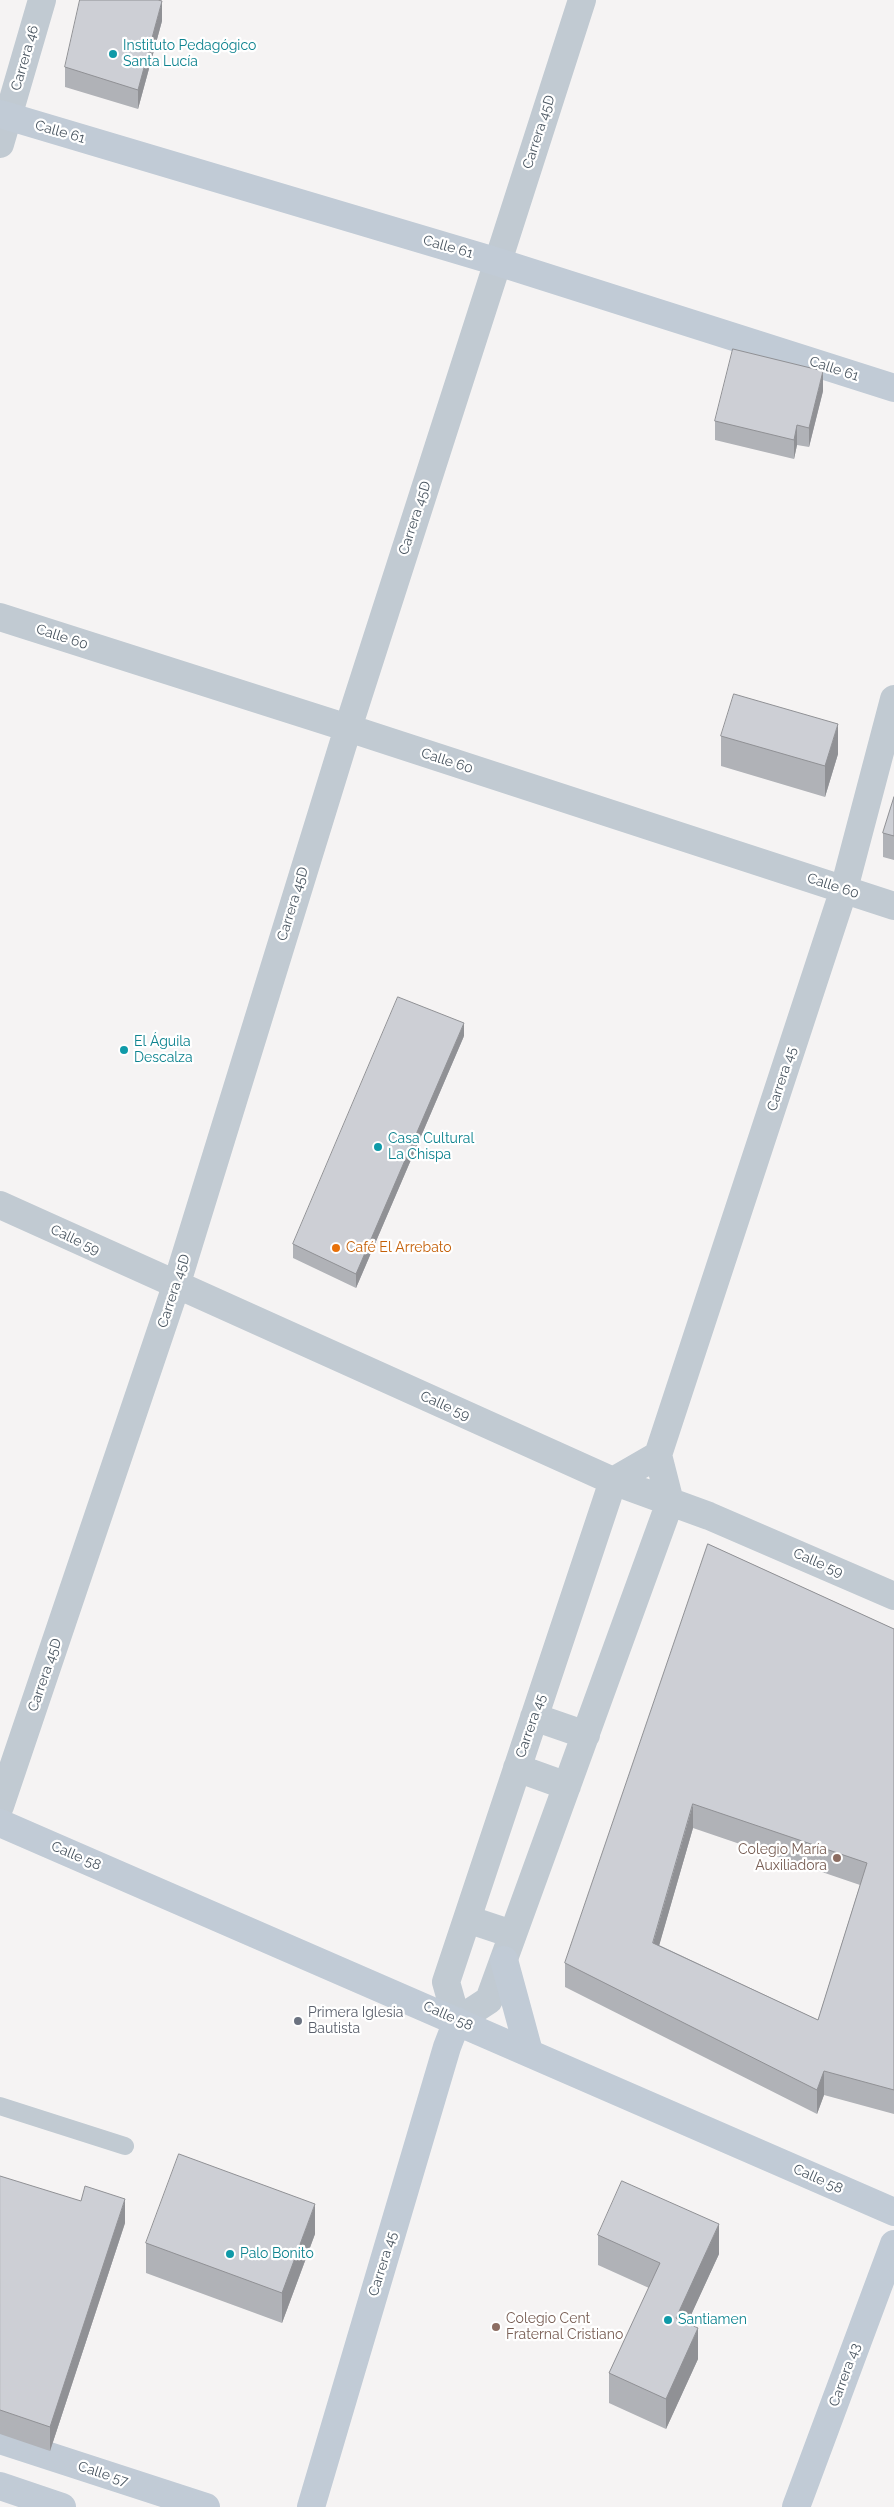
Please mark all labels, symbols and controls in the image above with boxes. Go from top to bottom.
street label: Carrera 46 [8,23,42,93]
place label: Instituto Pedagógico Santa Lucía [123,38,256,70]
marker: Instituto Pedagógico Santa Lucía [107,48,119,60]
street label: Carrera 45D [519,93,559,171]
street label: Calle 61 [33,117,87,147]
street label: Calle 61 [421,232,475,262]
street label: Calle 61 [807,353,861,385]
street label: Carrera 45D [395,479,435,557]
street label: Calle 60 [34,621,90,653]
street label: Calle 60 [419,745,475,777]
street label: Carrera 45D [274,865,312,943]
street label: Calle 60 [805,870,861,902]
place label: El Águila Descalza [134,1034,193,1066]
marker: El Águila Descalza [118,1044,130,1056]
street label: Carrera 45 [764,1045,800,1113]
place label: Casa Cultural La Chispa [388,1131,474,1164]
marker: Casa Cultural La Chispa [372,1141,384,1153]
street label: Calle 59 [48,1221,102,1259]
place label: Café El Arrebato [346,1240,452,1256]
marker: Café El Arrebato [330,1242,342,1254]
street label: Carrera 45D [154,1252,194,1330]
street label: Calle 59 [418,1388,472,1424]
street label: Calle 59 [791,1545,845,1581]
street label: Carrera 45D [25,1636,65,1714]
street label: Carrera 45 [512,1692,550,1760]
street label: Calle 58 [49,1838,103,1874]
place label: Colegio María Auxiliadora [738,1842,827,1874]
marker: Colegio María Auxiliadora [831,1852,843,1864]
street label: Calle 58 [421,1998,475,2034]
place label: Primera Iglesia Bautista [308,2005,403,2038]
marker: Primera Iglesia Bautista [292,2015,304,2027]
street label: Calle 58 [791,2161,845,2197]
street label: Carrera 45 [365,2230,401,2298]
place label: Palo Bonito [240,2246,314,2262]
marker: Palo Bonito [224,2248,236,2260]
place label: Colegio Cent Fraternal Cristiano [506,2311,623,2344]
place label: Santiamen [678,2312,747,2328]
marker: Santiamen [662,2314,674,2326]
marker: Colegio Cent Fraternal Cristiano [490,2321,502,2333]
street label: Carrera 43 [826,2341,864,2409]
street label: Calle 57 [76,2458,130,2490]

